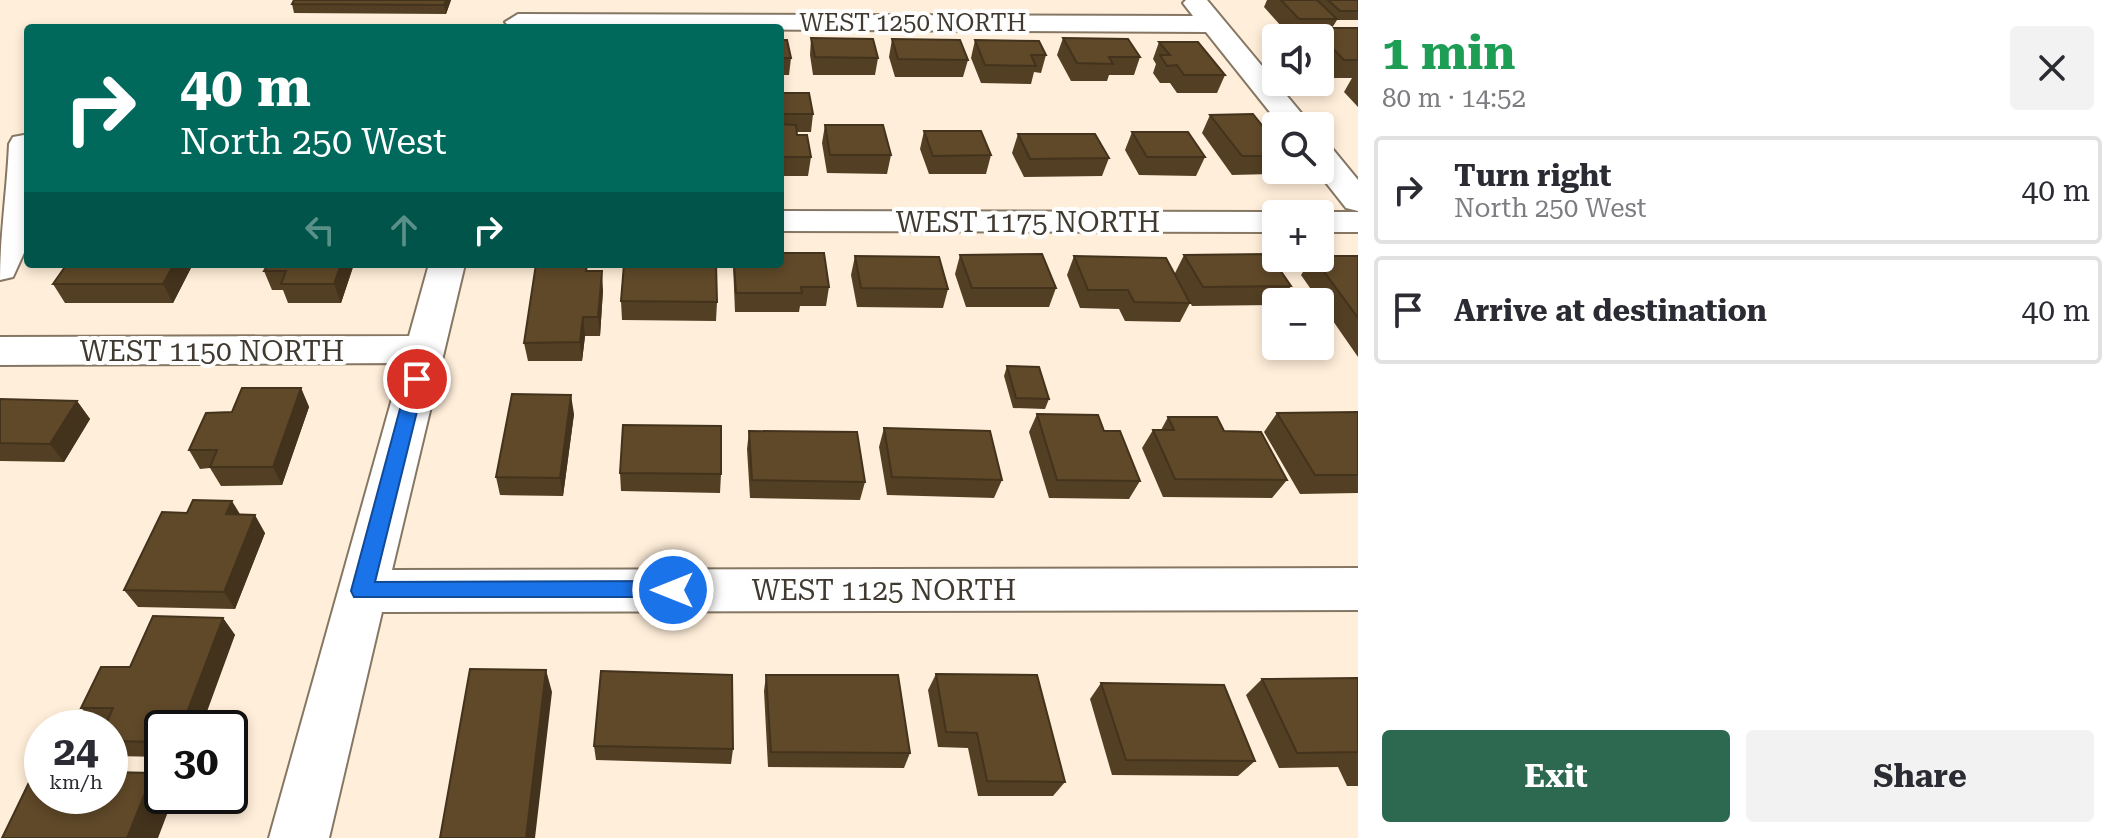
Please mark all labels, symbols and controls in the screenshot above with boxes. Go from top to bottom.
street label: WEST 1250 NORTH [800,9,1026,37]
map controls [1262,24,1334,360]
button: sound [1262,24,1334,96]
text: 1 min [1382,25,1515,81]
button: close [2010,26,2094,110]
text: 40 m [180,54,311,120]
icon: right [48,56,152,160]
text: 80 m · 14:52 [1382,83,1526,113]
button: search [1262,112,1334,184]
text: North 250 West [180,121,447,163]
text: Turn right [1454,158,1611,193]
icon: right [1386,168,1430,212]
text: 40 m [2021,173,2090,208]
text: North 250 West [1454,193,1647,223]
button: + [1262,200,1334,272]
street label: WEST 1175 NORTH [896,206,1160,239]
icon: left [298,208,342,252]
icon: ahead [382,208,426,252]
icon: right [466,208,510,252]
button: − [1262,288,1334,360]
icon: arrive [1386,288,1430,332]
text: Arrive at destination [1454,293,1767,328]
text: 40 m [2021,293,2090,328]
street label: WEST 1150 NORTH [80,335,344,368]
pin [383,345,451,413]
icon: arrive [395,357,439,401]
position arrow [631,548,715,632]
street label: WEST 1125 NORTH [752,574,1016,607]
speed limit sign: 30 [144,710,248,814]
text: 24 [54,728,98,775]
button: Exit [1382,730,1730,822]
button: Share [1746,730,2094,822]
text: km/h [49,770,103,794]

